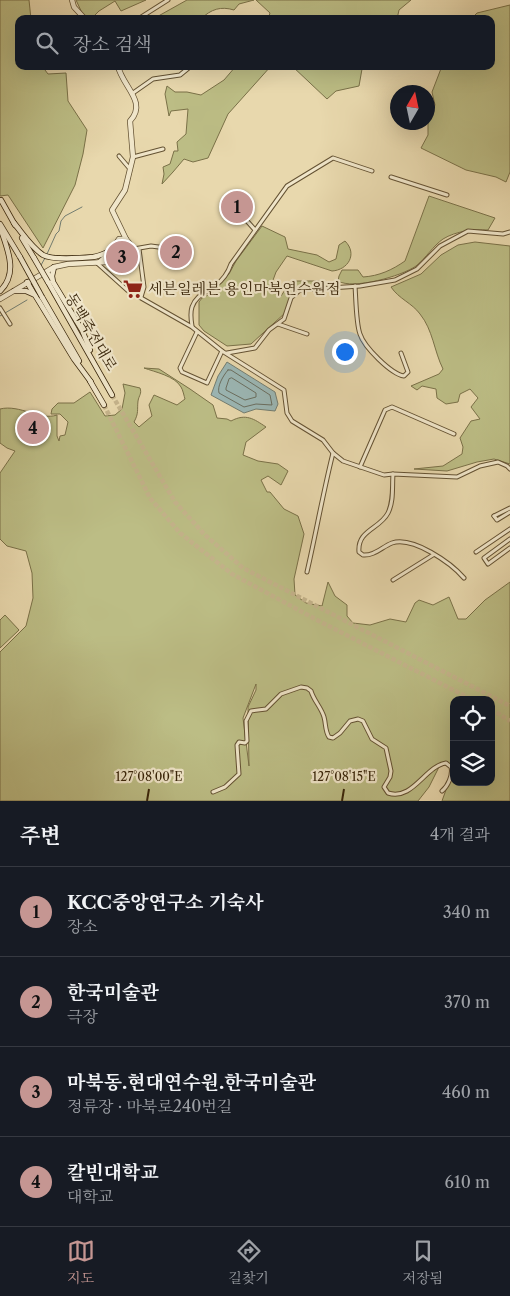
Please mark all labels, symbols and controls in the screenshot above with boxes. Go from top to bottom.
search box [15,15,495,70]
icon: search [33,29,61,57]
text: 장소 검색 [73,33,151,56]
north arrow [390,85,435,130]
pin: 1 [221,188,253,226]
pin: 2 [160,233,192,271]
pin: 3 [106,238,138,276]
supermarket icon: 세븐일레븐 용인마북연수원점 [122,278,144,300]
place label: 세븐일레븐 용인마북연수원점 [148,279,340,298]
street label: 동백죽전대로 [61,289,122,375]
your location [332,339,358,365]
pin: 4 [17,409,49,447]
map controls [450,696,495,786]
button: locate [450,696,495,741]
button: layers [450,741,495,786]
text: 127°08'00"E [115,769,183,784]
text: 127°08'15"E [312,769,376,784]
text: 주변 [20,823,61,848]
text: 4개 결과 [430,824,490,844]
text: KCC중앙연구소 기숙사 [67,891,263,914]
text: 1 [32,902,40,922]
text: 340 m [443,902,490,922]
text: 장소 [67,916,98,936]
text: 한국미술관 [67,981,159,1004]
text: 2 [31,992,41,1012]
text: 370 m [444,992,490,1012]
text: 극장 [67,1006,98,1026]
text: 마북동.현대연수원.한국미술관 [67,1071,316,1094]
text: 3 [31,1082,41,1102]
text: 460 m [442,1082,490,1102]
text: 정류장 · 마북로240번길 [67,1096,232,1116]
text: 칼빈대학교 [67,1161,159,1184]
text: 4 [31,1172,41,1192]
text: 610 m [445,1172,490,1192]
text: 대학교 [67,1186,113,1206]
tab: 지도 [67,1237,95,1287]
tab: 길찾기 [228,1237,269,1287]
tab: 저장됨 [403,1237,443,1287]

